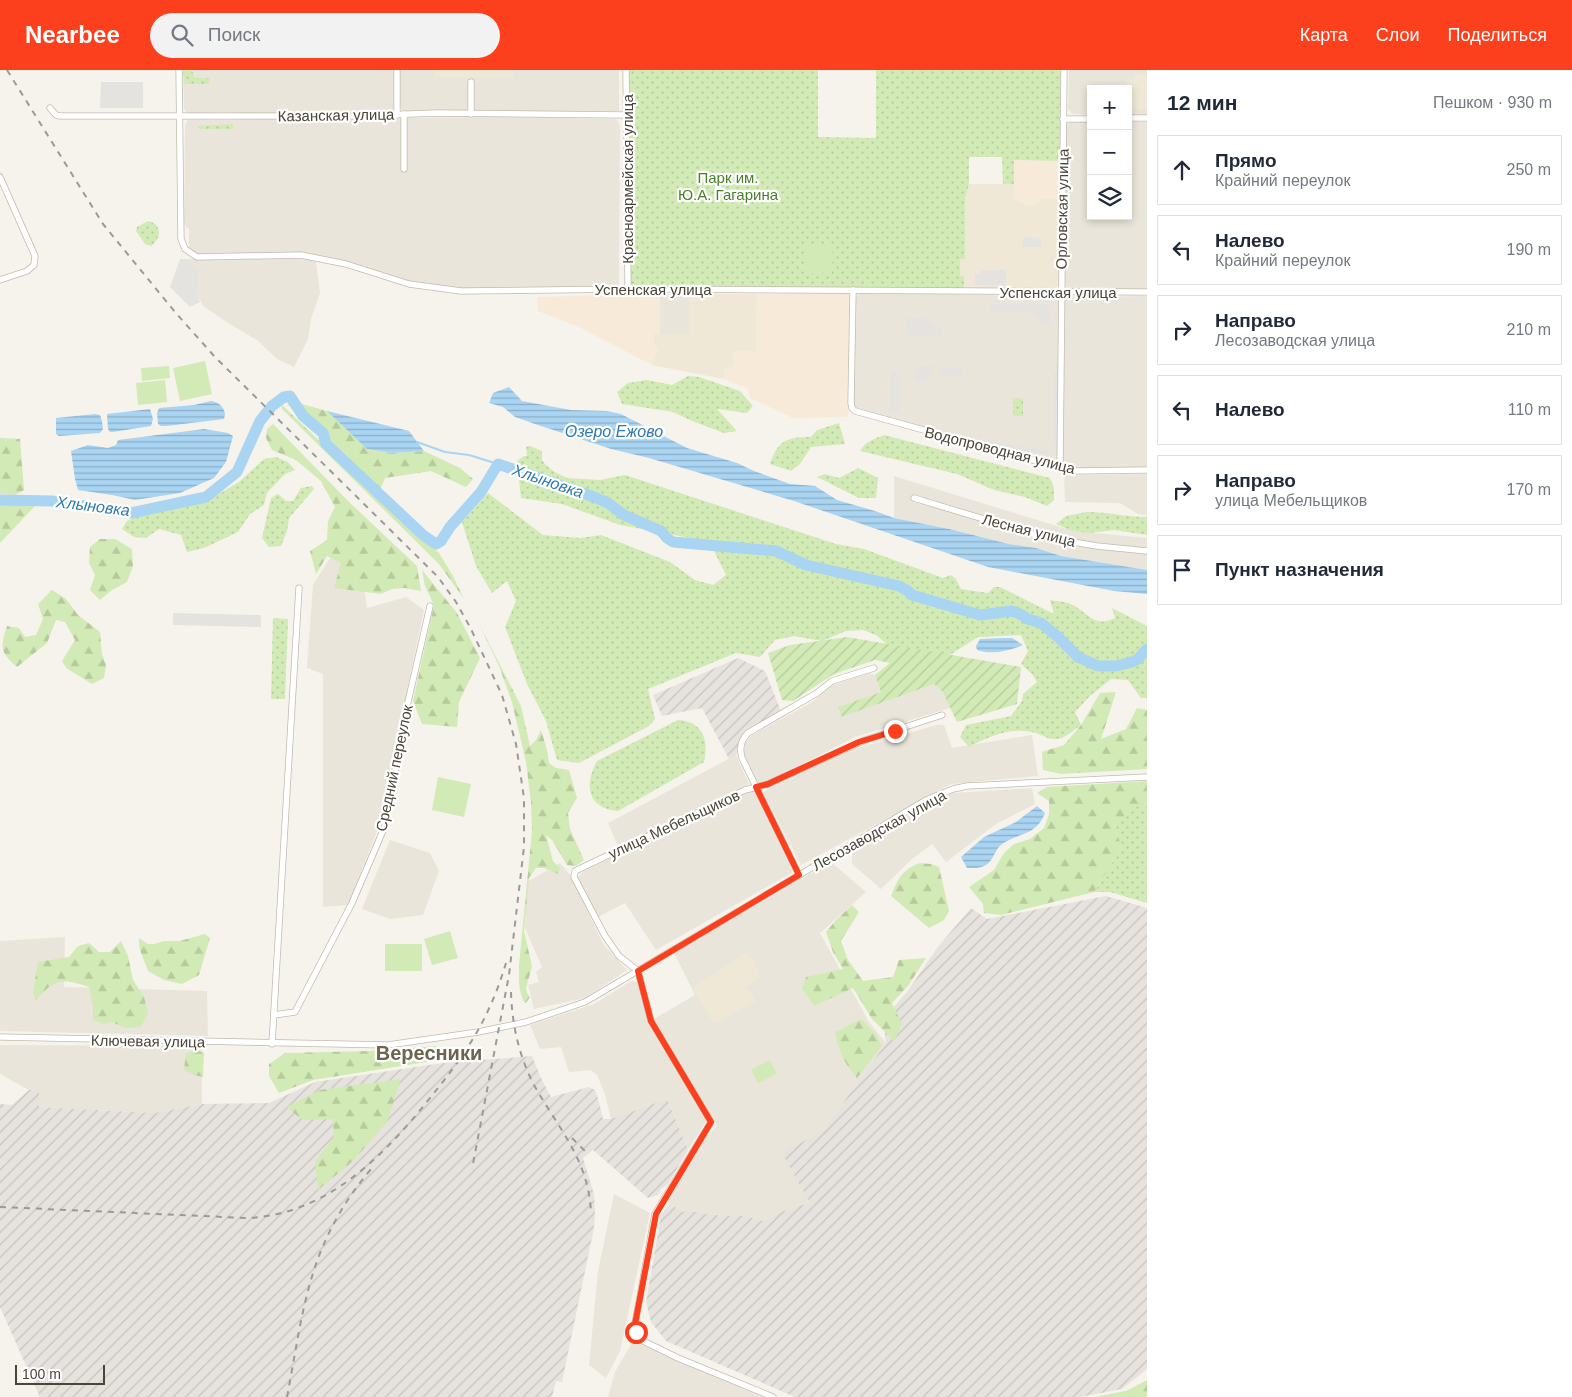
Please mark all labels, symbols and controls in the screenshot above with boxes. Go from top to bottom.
search box [150,13,500,58]
text: Nearbee [25,21,120,48]
icon: search [168,21,196,49]
text: Поиск [208,24,260,45]
text: Карта [1300,25,1348,45]
text: Слои [1376,25,1420,45]
text: Поделиться [1448,25,1547,45]
map controls [1087,85,1132,220]
button: + [1087,85,1132,130]
text: 12 мин [1167,91,1237,114]
street label: Красноармейская улица [619,94,636,264]
text: Пешком · 930 m [1433,94,1552,111]
street label: Казанская улица [278,105,395,125]
button: − [1087,130,1132,175]
street label: Орловская улица [1052,148,1072,270]
text: Прямо [1215,150,1277,171]
icon: ahead [1168,156,1196,184]
text: 250 m [1507,161,1551,178]
park label: Парк им. Ю.А. Гагарина [678,169,779,203]
text: Крайний переулок [1215,172,1350,189]
button: layers [1087,175,1132,220]
text: Налево [1215,230,1285,251]
icon: left [1168,236,1196,264]
text: 190 m [1507,241,1551,258]
text: Крайний переулок [1215,252,1350,269]
street label: Успенская улица [594,281,712,298]
street label: Успенская улица [999,284,1117,301]
text: Направо [1215,310,1296,331]
icon: right [1168,316,1196,344]
text: 210 m [1507,321,1551,338]
text: Лесозаводская улица [1215,332,1375,349]
icon: left [1168,396,1196,424]
text: Налево [1215,399,1285,420]
text: 110 m [1508,401,1551,418]
water label: Озеро Ежово [565,423,663,440]
street label: Водопроводная улица [923,423,1078,477]
water label: Хлыновка [509,461,586,501]
text: Направо [1215,470,1296,491]
icon: right [1168,476,1196,504]
text: 170 m [1507,481,1551,498]
text: улица Мебельщиков [1215,492,1367,509]
water label: Хлыновка [54,493,131,519]
street label: Лесная улица [980,510,1078,550]
icon: arrive [1168,556,1196,584]
text: Пункт назначения [1215,559,1384,580]
street label: Средний переулок [372,703,416,833]
route end [884,720,907,743]
street label: улица Мебельщиков [606,786,742,862]
street label: Лесозаводская улица [809,786,949,874]
street label: Ключевая улица [91,1032,206,1051]
district label: Вересники [376,1042,482,1064]
route start [625,1321,648,1344]
scale bar [15,1362,105,1385]
text: 100 m [22,1366,61,1382]

